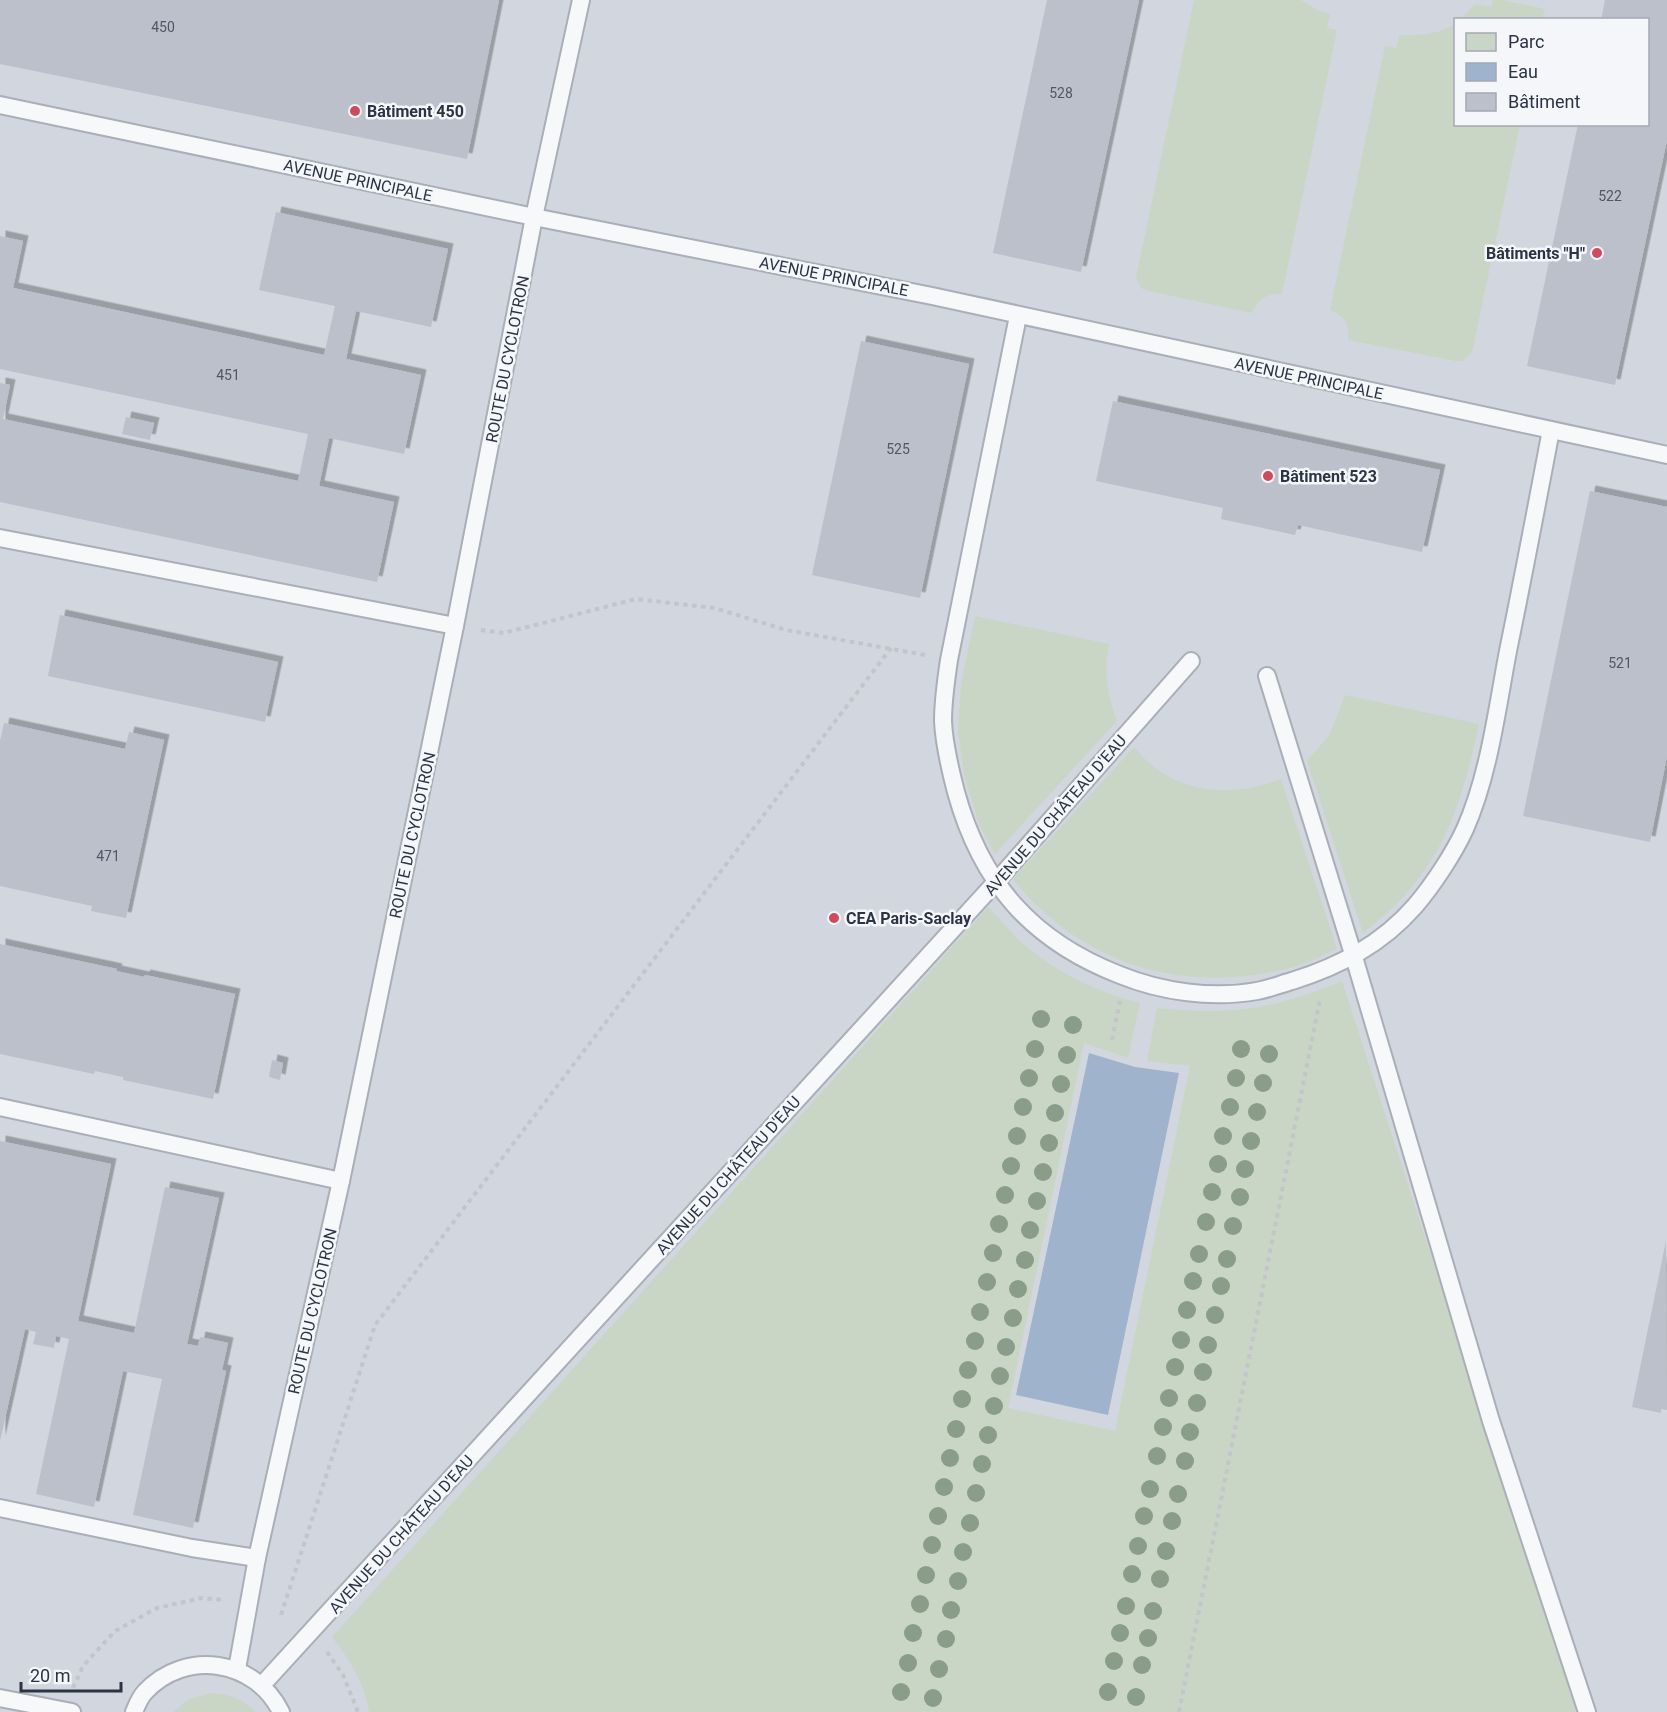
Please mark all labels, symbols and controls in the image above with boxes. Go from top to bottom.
legend [1454,18,1649,126]
house number: 450 [151,19,175,35]
text: Parc [1508,31,1544,52]
text: Eau [1508,61,1538,82]
house number: 528 [1049,85,1073,101]
text: Bâtiment [1508,91,1581,112]
place label: Bâtiment 450 [367,102,464,121]
marker: Bâtiment 450 [348,104,362,118]
street label: AVENUE PRINCIPALE [282,155,434,206]
house number: 522 [1598,188,1622,204]
place label: Bâtiments "H" [1486,244,1585,263]
marker: Bâtiments "H" [1590,246,1604,260]
street label: AVENUE PRINCIPALE [758,253,910,300]
street label: ROUTE DU CYCLOTRON [482,274,533,444]
street label: AVENUE PRINCIPALE [1233,353,1385,404]
house number: 451 [216,367,240,383]
house number: 525 [886,441,910,457]
place label: Bâtiment 523 [1280,467,1377,486]
marker: Bâtiment 523 [1261,469,1275,483]
house number: 521 [1608,655,1632,671]
street label: AVENUE DU CHÂTEAU D'EAU [980,731,1130,899]
street label: ROUTE DU CYCLOTRON [386,750,439,920]
house number: 471 [96,848,120,864]
place label: CEA Paris-Saclay [846,909,972,928]
marker: CEA Paris-Saclay [827,911,841,925]
street label: AVENUE DU CHÂTEAU D'EAU [652,1092,805,1258]
street label: ROUTE DU CYCLOTRON [284,1226,341,1396]
street label: AVENUE DU CHÂTEAU D'EAU [325,1451,478,1617]
scale bar [21,1655,122,1693]
text: 20 m [30,1665,70,1686]

